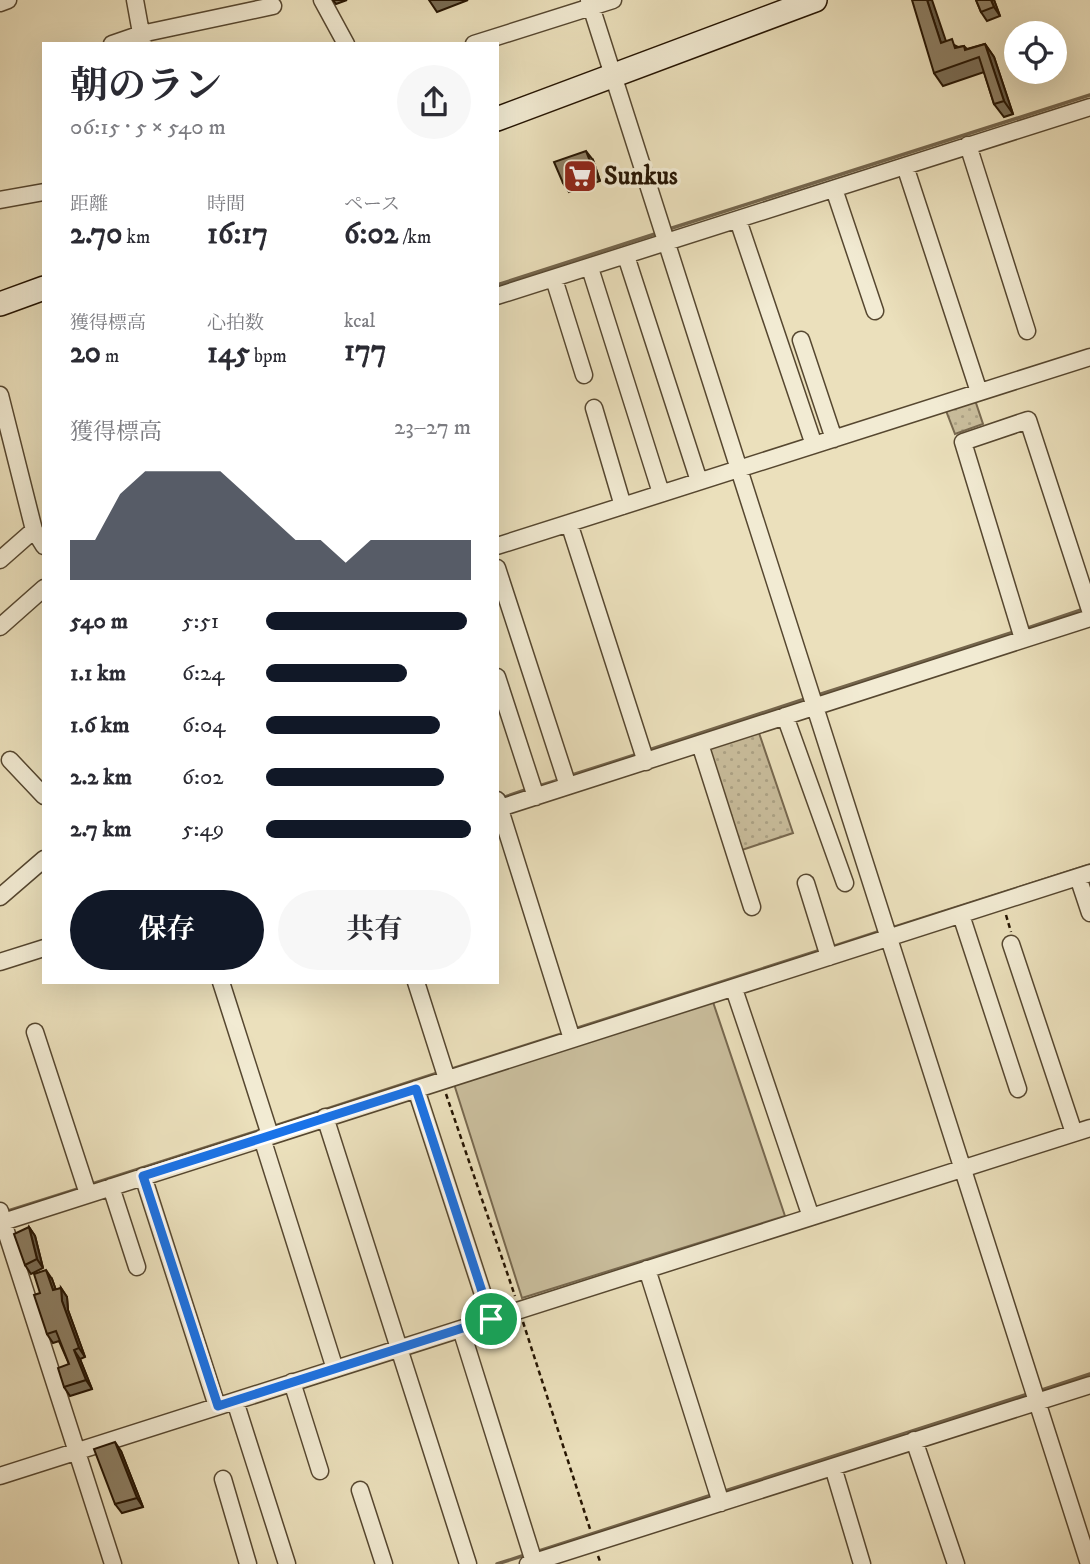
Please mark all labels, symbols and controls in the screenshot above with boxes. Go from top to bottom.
map controls [1004,21,1067,84]
button: locate [1004,21,1067,84]
text: 朝のラン [70,63,222,111]
button: share [397,65,471,139]
text: 06:15 · 5 × 540 m [70,113,226,142]
supermarket icon: Sunkus [561,157,599,195]
place label: Sunkus [604,160,678,193]
text: 距離 [70,193,108,216]
text: 時間 [207,193,245,216]
text: ペース [344,193,400,216]
text: 2.70 [70,216,122,253]
text: 16:17 [207,216,268,253]
text: 6:02 [344,216,398,253]
text: km [122,226,150,249]
text: /km [398,226,431,249]
text: kcal [344,310,375,333]
text: 獲得標高 [70,312,146,335]
text: 心拍数 [207,312,264,335]
text: 177 [344,333,387,370]
text: 20 [70,335,101,372]
text: 145 [207,335,250,372]
text: m [101,345,119,368]
text: bpm [250,345,287,368]
text: 23–27 m [394,413,471,442]
text: 獲得標高 [70,418,162,447]
text: 540 m [70,607,128,636]
text: 5:51 [182,607,219,636]
text: 1.1 km [70,659,126,688]
text: 6:24 [182,659,225,688]
text: 1.6 km [70,711,129,740]
text: 6:04 [182,711,226,740]
text: 2.2 km [70,763,132,792]
text: 6:02 [182,763,224,792]
text: 2.7 km [70,815,131,844]
text: 5:49 [182,815,224,844]
button: 保存 [70,890,264,970]
button: 共有 [278,890,471,970]
pin [461,1289,521,1349]
icon: arrive [472,1300,510,1338]

